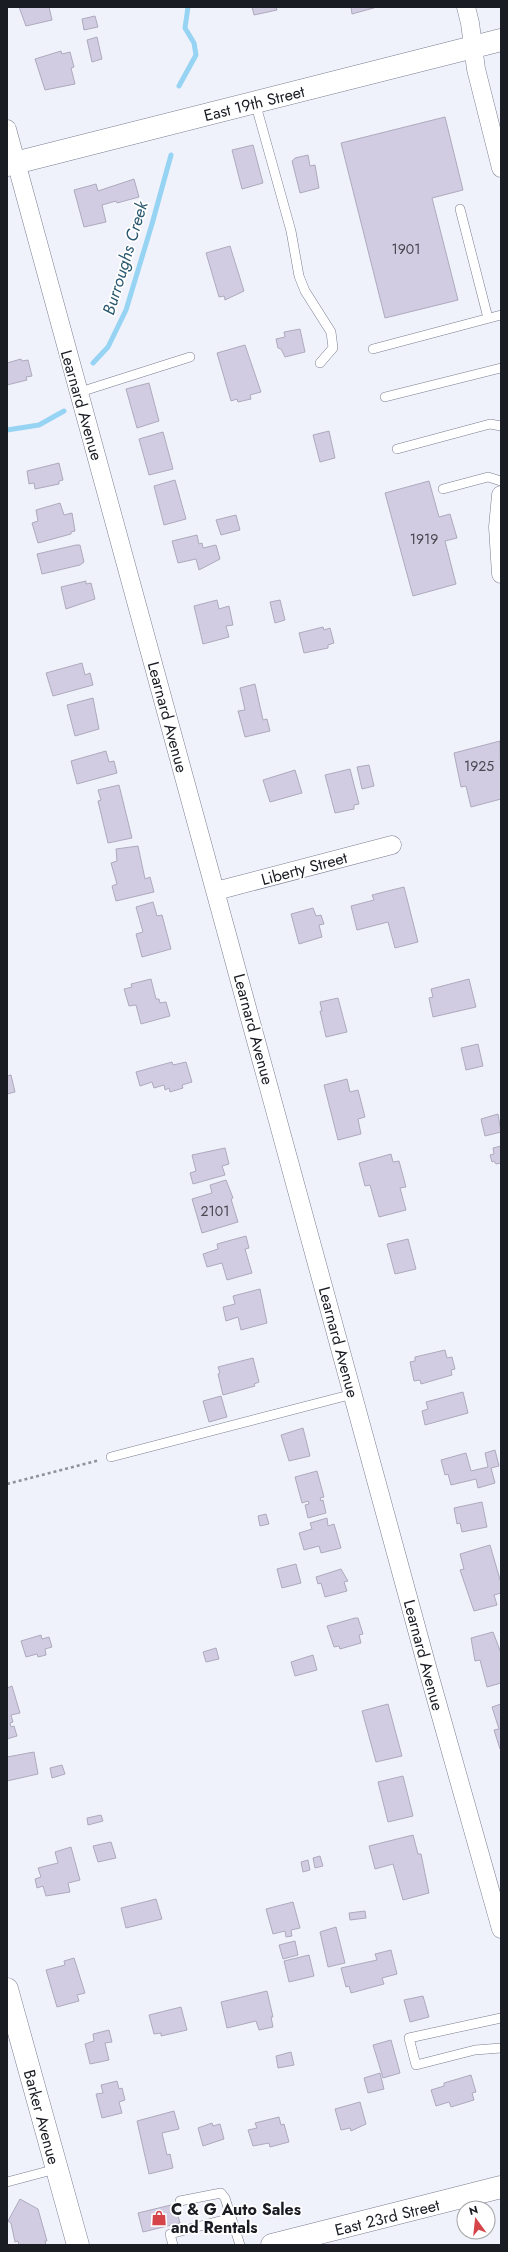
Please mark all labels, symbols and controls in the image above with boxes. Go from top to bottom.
street label: East 19th Street [201,80,307,127]
water label: Burroughs Creek [96,198,154,318]
house number: 1901 [391,239,421,259]
street label: Learnard Avenue [55,347,108,463]
house number: 1919 [410,529,438,549]
street label: Learnard Avenue [142,659,193,775]
house number: 1925 [464,756,494,776]
street label: Liberty Street [259,846,350,891]
street label: Learnard Avenue [228,971,279,1087]
house number: 2101 [201,1201,229,1221]
street label: Learnard Avenue [313,1284,364,1400]
street label: Learnard Avenue [398,1597,449,1713]
street label: Barker Avenue [18,2067,65,2167]
street label: East 23rd Street [332,2193,442,2242]
place label: C & G Auto Sales and Rentals [171,2198,301,2239]
north arrow [456,2200,496,2240]
text: N [467,2201,480,2219]
shop icon: C & G Auto Sales and Rentals [150,2209,168,2227]

